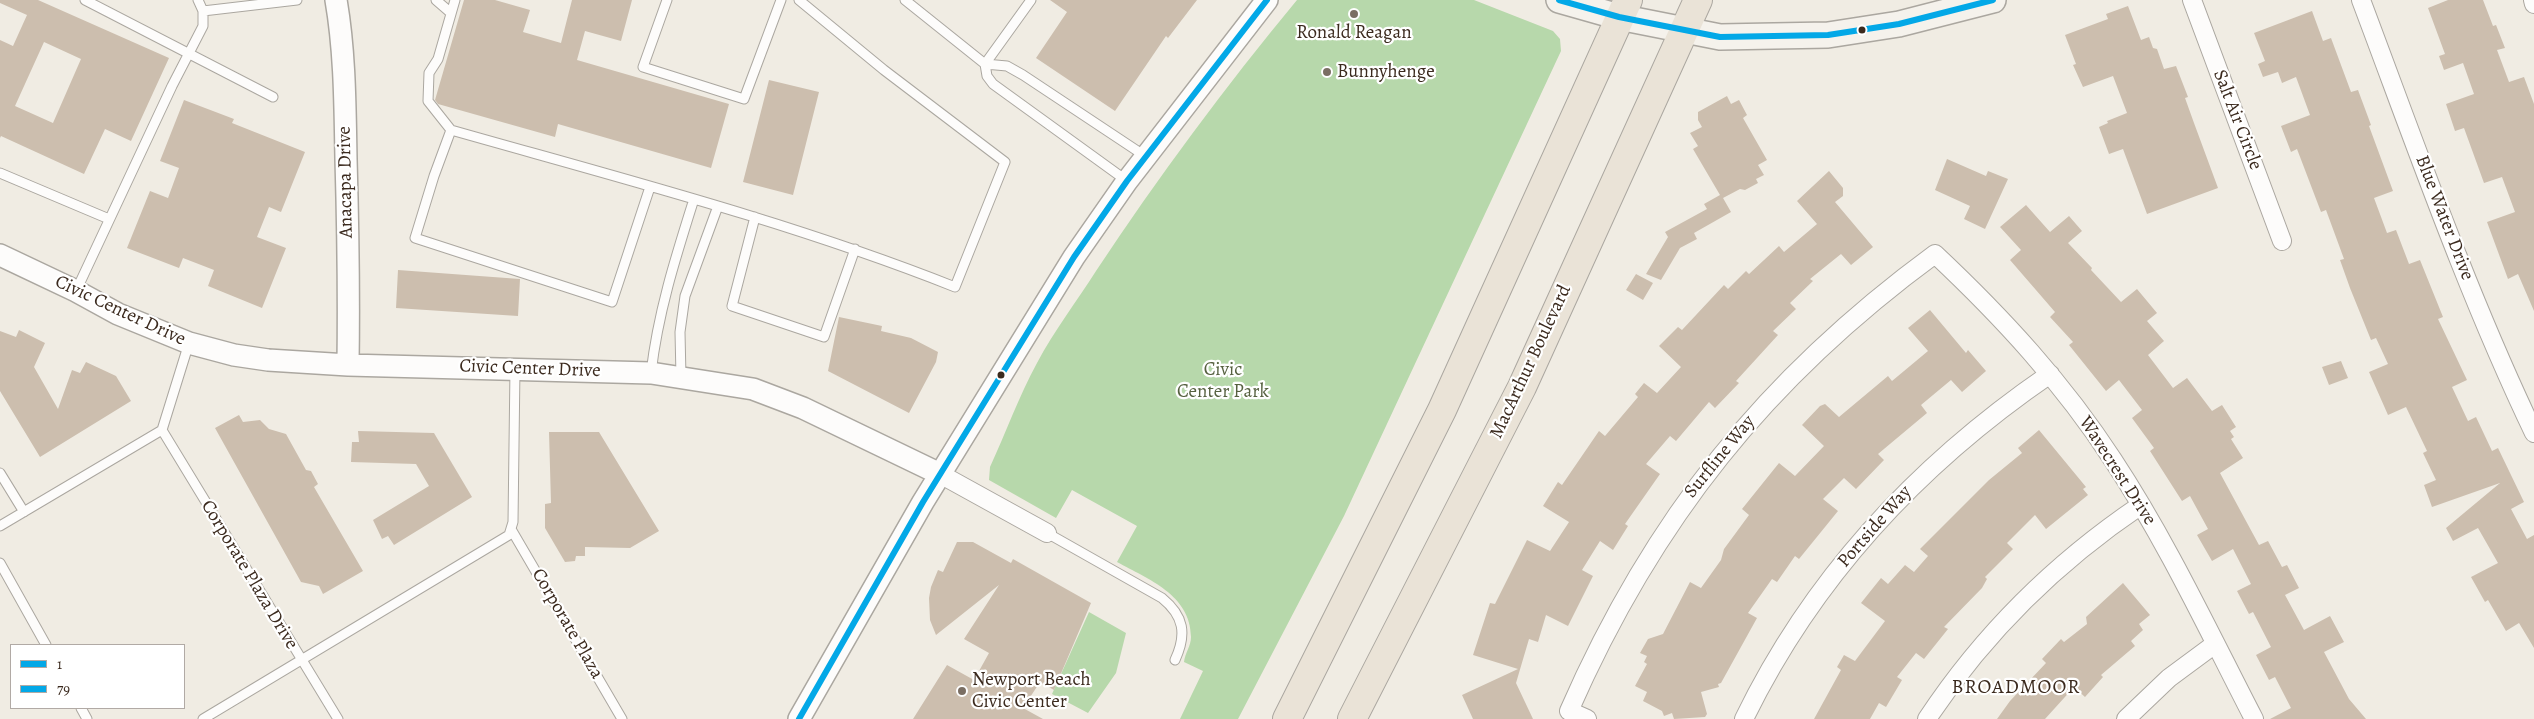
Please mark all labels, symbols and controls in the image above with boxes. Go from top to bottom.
marker: Ronald Reagan [1348,8,1360,20]
place label: Ronald Reagan [1296,22,1412,44]
unlabelled marker [1857,25,1867,35]
place label: Bunnyhenge [1337,61,1435,83]
marker: Bunnyhenge [1321,66,1333,78]
street label: Salt Air Circle [2207,67,2267,173]
street label: Anacapa Drive [334,126,358,238]
street label: Blue Water Drive [2410,152,2478,284]
street label: Civic Center Drive [51,271,189,351]
street label: MacArthur Boulevard [1485,282,1577,442]
street label: Civic Center Drive [459,355,601,383]
park label: Civic Center Park [1177,359,1269,403]
unlabelled marker [996,370,1006,380]
street label: Surfline Way [1680,411,1760,503]
street label: Wavecrest Drive [2073,412,2161,530]
street label: Portside Way [1833,481,1917,573]
street label: Corporate Plaza Drive [195,496,303,654]
street label: Corporate Plaza [526,565,608,683]
legend [10,644,185,709]
text: 1 [57,654,62,674]
place label: Newport Beach Civic Center [972,669,1091,713]
district label: BROADMOOR [1950,676,2082,700]
text: 79 [57,679,70,699]
marker: Newport Beach Civic Center [956,685,968,697]

